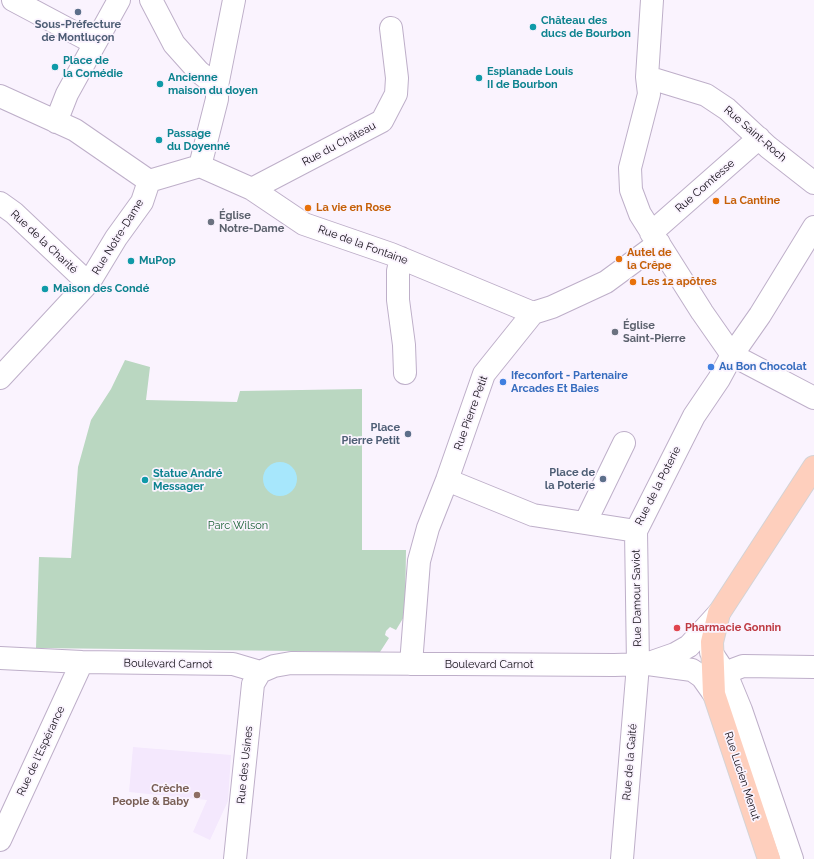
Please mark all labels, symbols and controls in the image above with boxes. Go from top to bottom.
marker: Sous-Préfecture de Montluçon [73,7,83,17]
place label: Château des ducs de Bourbon [541,14,631,40]
place label: Sous-Préfecture de Montluçon [35,18,121,44]
marker: Château des ducs de Bourbon [528,22,538,32]
place label: Place de la Comédie [63,54,123,80]
marker: Place de la Comédie [50,62,60,72]
place label: Esplanade Louis II de Bourbon [487,65,573,91]
place label: Ancienne maison du doyen [168,71,258,97]
marker: Esplanade Louis II de Bourbon [474,73,484,83]
marker: Ancienne maison du doyen [155,79,165,89]
street label: Rue Saint-Roch [721,103,789,165]
street label: Rue du Château [300,119,378,169]
place label: Passage du Doyenné [167,127,230,153]
marker: Passage du Doyenné [154,135,164,145]
street label: Rue Comtesse [673,157,737,215]
place label: La Cantine [724,194,780,208]
marker: La Cantine [711,196,721,206]
street label: Rue Notre-Dame [89,197,147,277]
place label: La vie en Rose [316,201,391,215]
marker: La vie en Rose [303,203,313,213]
street label: Rue de la Charité [8,207,80,277]
place label: Église Notre-Dame [219,209,284,235]
marker: Église Notre-Dame [206,217,216,227]
street label: Rue de la Fontaine [316,223,410,267]
place label: Autel de la Crêpe [627,246,672,272]
place label: MuPop [139,254,176,268]
marker: Autel de la Crêpe [614,254,624,264]
marker: MuPop [126,256,136,266]
place label: Les 12 apôtres [641,275,717,289]
marker: Les 12 apôtres [628,277,638,287]
place label: Maison des Condé [53,282,149,296]
marker: Maison des Condé [40,284,50,294]
place label: Église Saint-Pierre [623,319,686,345]
marker: Église Saint-Pierre [610,327,620,337]
place label: Au Bon Chocolat [719,360,807,374]
marker: Au Bon Chocolat [706,362,716,372]
place label: Ifeconfort - Partenaire Arcades Et Baies [511,369,628,395]
street label: Rue Pierre Petit [451,374,491,452]
marker: Ifeconfort - Partenaire Arcades Et Baies [498,377,508,387]
place label: Place Pierre Petit [342,421,400,447]
marker: Place Pierre Petit [403,429,413,439]
street label: Rue de la Poterie [632,444,684,528]
place label: Place de la Poterie [545,466,595,492]
place label: Statue André Messager [153,467,222,493]
marker: Place de la Poterie [598,474,608,484]
marker: Statue André Messager [140,475,150,485]
park label: Parc Wilson [208,519,268,533]
street label: Rue Damour Saviot [630,549,644,647]
place label: Pharmacie Gonnin [685,621,781,635]
marker: Pharmacie Gonnin [672,623,682,633]
street label: Boulevard Carnot [124,657,212,671]
street label: Boulevard Carnot [445,658,533,672]
street label: Rue de l'Espérance [14,704,68,798]
street label: Rue de la Gaité [620,723,640,801]
street label: Rue des Usines [234,725,256,805]
street label: Rue Lucien Menut [721,730,763,822]
place label: Crèche People & Baby [112,782,189,808]
marker: Crèche People & Baby [192,790,202,800]

